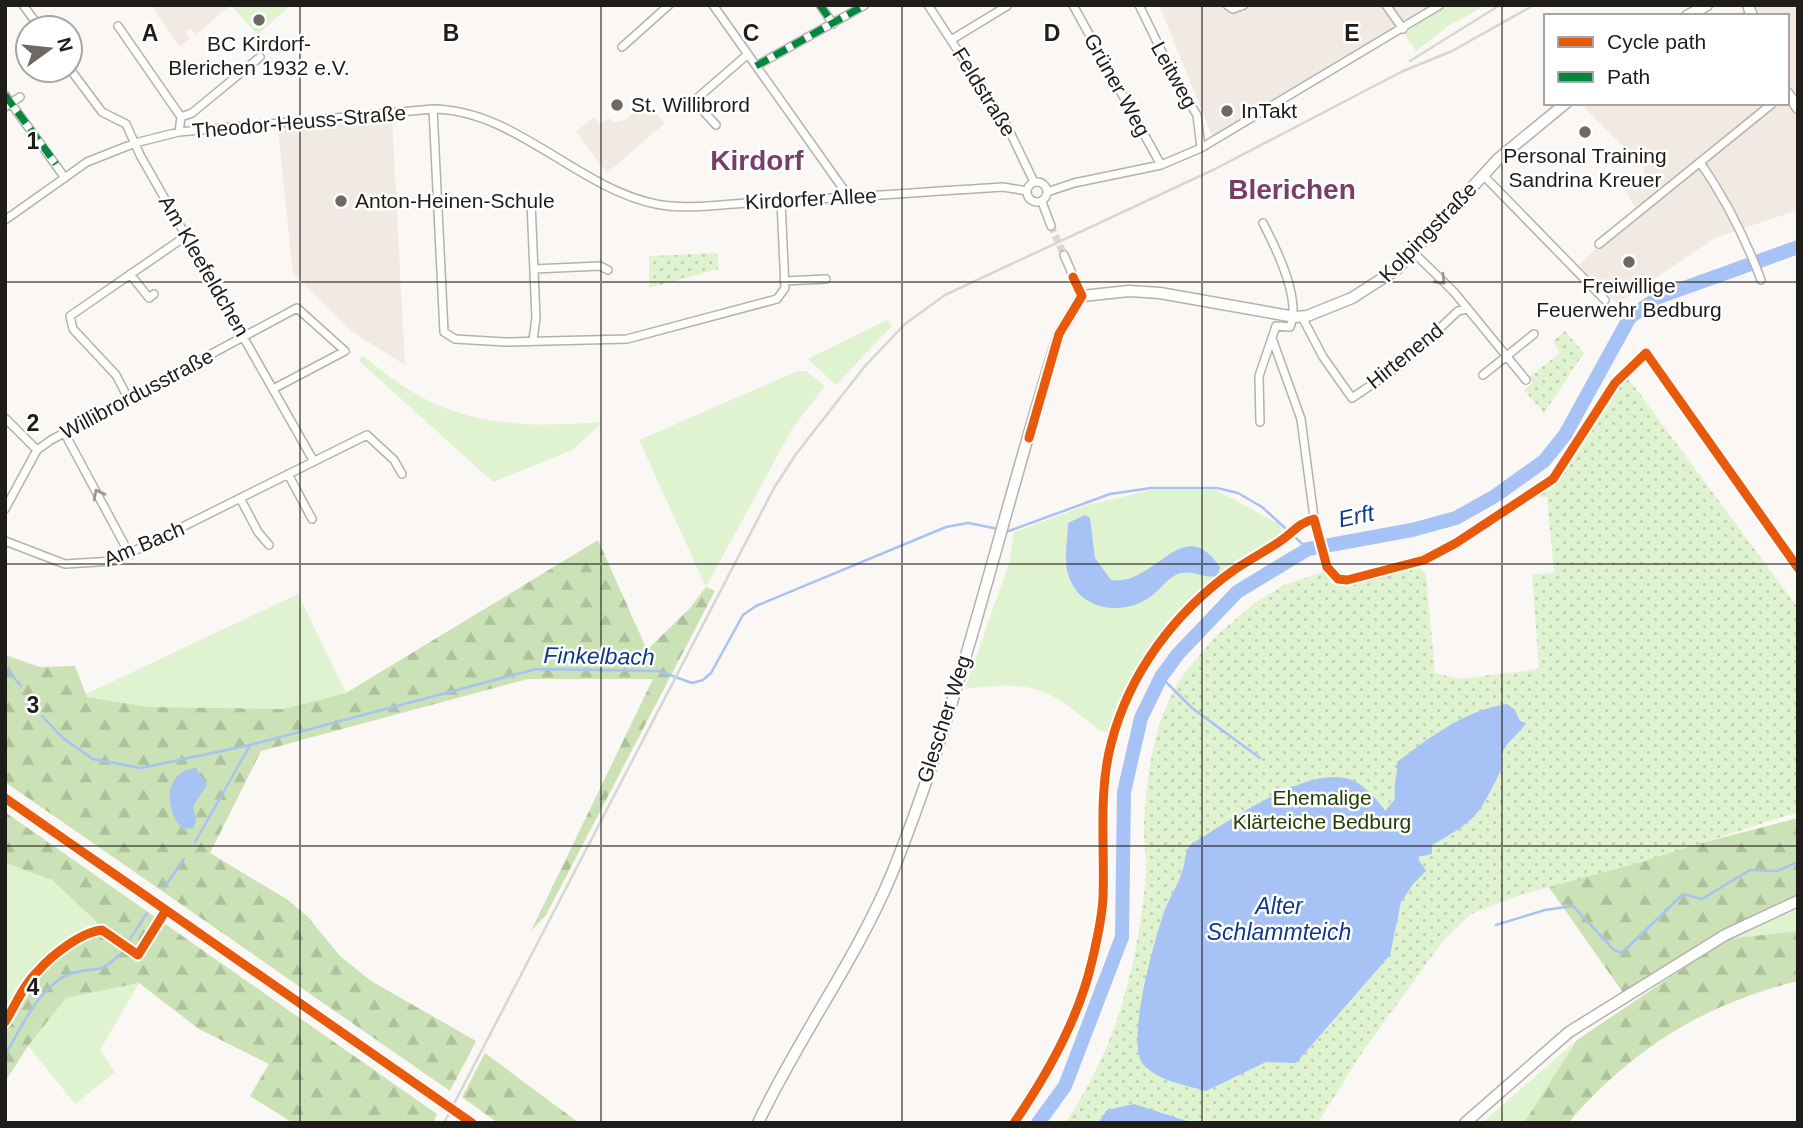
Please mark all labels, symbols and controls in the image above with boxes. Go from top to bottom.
marker: BC Kirdorf- Blerichen 1932 e.V. [251,12,267,28]
north arrow [14,14,84,84]
legend [1544,14,1789,105]
text: A [142,20,158,46]
text: B [443,20,459,46]
text: C [743,20,759,46]
text: D [1044,20,1060,46]
text: E [1344,20,1360,46]
street label: Grüner Weg [1080,29,1155,140]
text: Cycle path [1607,30,1706,53]
place label: BC Kirdorf- Blerichen 1932 e.V. [168,32,350,79]
text: N [53,35,77,54]
street label: Leitweg [1147,38,1202,112]
street label: Feldstraße [948,43,1021,140]
text: Path [1607,65,1650,88]
place label: St. Willibrord [631,93,750,116]
marker: St. Willibrord [609,97,625,113]
place label: InTakt [1241,99,1297,122]
street label: Theodor-Heuss-Straße [191,101,407,142]
marker: InTakt [1219,103,1235,119]
marker: Personal Training Sandrina Kreuer [1577,124,1593,140]
text: 1 [27,128,40,154]
place label: Personal Training Sandrina Kreuer [1503,144,1667,191]
district label: Kirdorf [710,145,804,176]
district label: Blerichen [1228,174,1356,205]
street label: Kolpingstraße [1374,177,1481,286]
street label: Kirdorfer Allee [745,184,877,213]
place label: Anton-Heinen-Schule [355,189,555,212]
street label: Am Kleefeldchen [155,191,254,340]
marker: Anton-Heinen-Schule [333,193,349,209]
marker: Freiwillige Feuerwehr Bedburg [1621,254,1637,270]
one-way arrow [1433,271,1446,284]
place label: Freiwillige Feuerwehr Bedburg [1536,274,1722,321]
street label: Hirtenend [1362,318,1447,393]
street label: Willibrordusstraße [57,344,217,443]
text: 2 [27,410,39,436]
one-way arrow [92,489,106,502]
water label: Erft [1336,499,1378,532]
street label: Am Bach [100,516,188,571]
water label: Finkelbach [543,642,655,670]
street label: Glescher Weg [912,652,975,785]
text: 3 [27,692,39,718]
park label: Ehemalige Klärteiche Bedburg [1233,786,1411,833]
water label: Alter Schlammteich [1207,893,1351,945]
text: 4 [27,974,40,1000]

